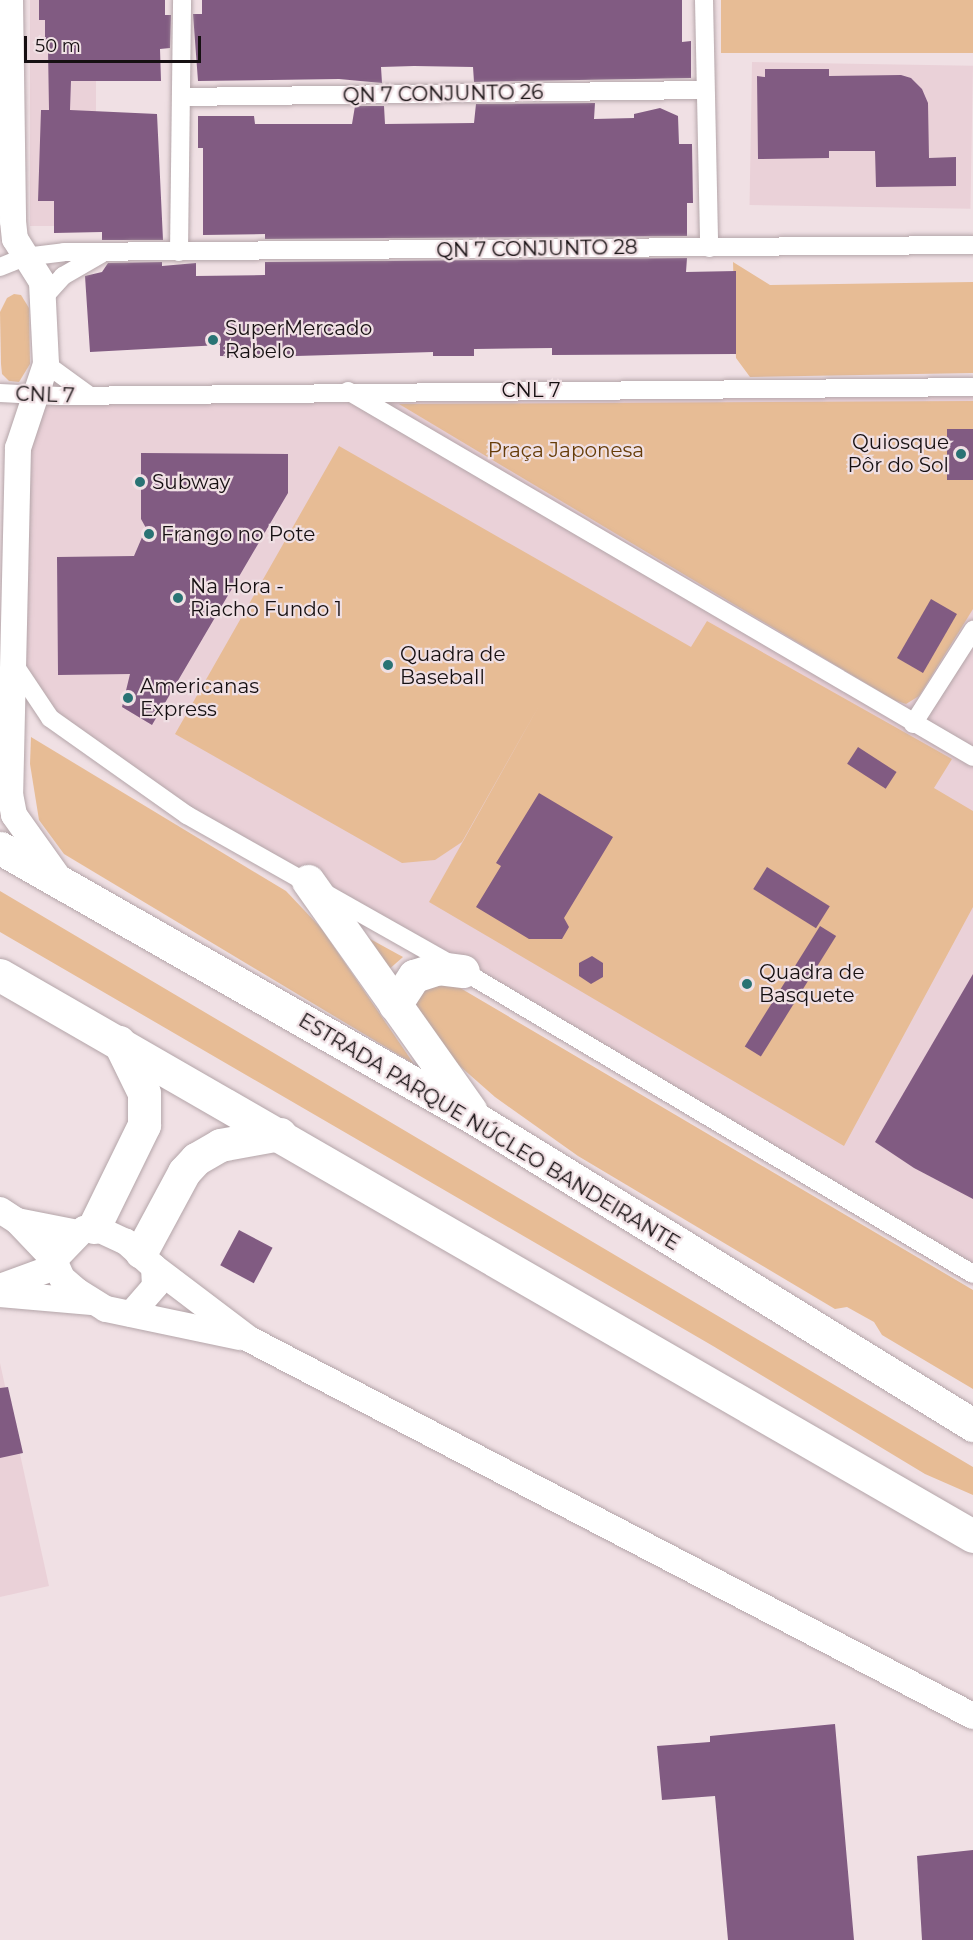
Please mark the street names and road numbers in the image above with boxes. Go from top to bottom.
street label: QN 7 CONJUNTO 26 [342,80,544,108]
street label: QN 7 CONJUNTO 28 [436,235,638,263]
street label: CNL 7 [501,378,561,402]
street label: CNL 7 [15,382,75,408]
street label: ESTRADA PARQUE NÚCLEO BANDEIRANTE [294,1008,684,1256]

